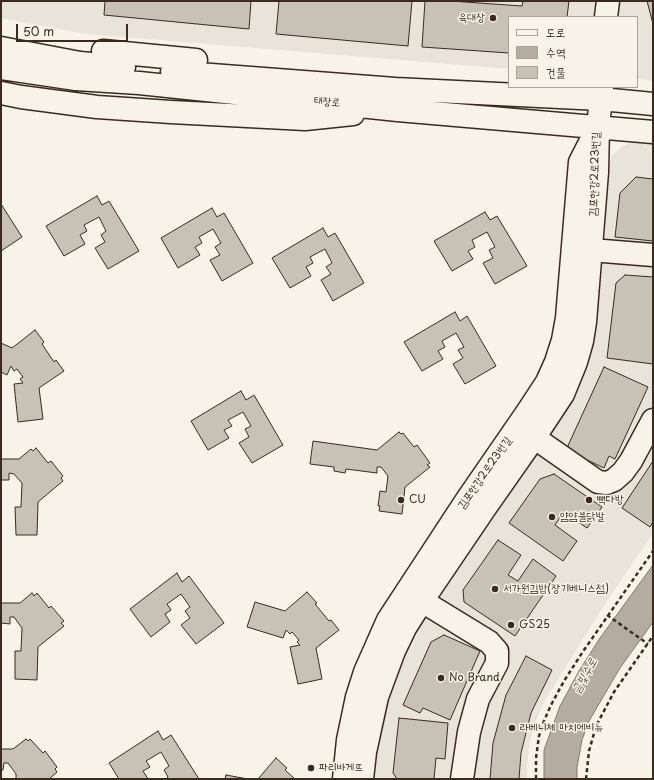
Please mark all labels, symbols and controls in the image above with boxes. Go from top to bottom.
place label: 육대장 [458,11,485,25]
marker: 육대장 [488,13,498,23]
scale bar [18,16,130,42]
legend [508,16,638,88]
text: 50 m [23,22,54,40]
text: 도로 [546,23,565,41]
text: 수역 [546,43,565,61]
text: 건물 [546,63,565,81]
street label: 태장로 [313,94,341,110]
street label: 김포한강2로23번길 [587,131,603,217]
street label: 김포한강2로23번길 [455,435,515,511]
place label: CU [409,493,426,507]
place label: 빽다방 [597,493,624,507]
marker: CU [396,495,406,505]
marker: 빽다방 [584,495,594,505]
place label: 얌얌불닭발 [560,510,604,524]
marker: 얌얌불닭발 [547,512,557,522]
place label: 서가원김밥(장기베니스점) [503,582,609,596]
marker: 서가원김밥(장기베니스점) [490,584,500,594]
place label: GS25 [519,618,550,632]
marker: GS25 [506,620,516,630]
water label: 금빛수로 [569,656,601,696]
place label: No Brand [449,671,500,685]
marker: No Brand [436,673,446,683]
place label: 라베니체 마치에비뉴 [520,721,603,735]
marker: 라베니체 마치에비뉴 [507,723,517,733]
place label: 파리바게뜨 [319,761,363,775]
marker: 파리바게뜨 [306,763,316,773]

